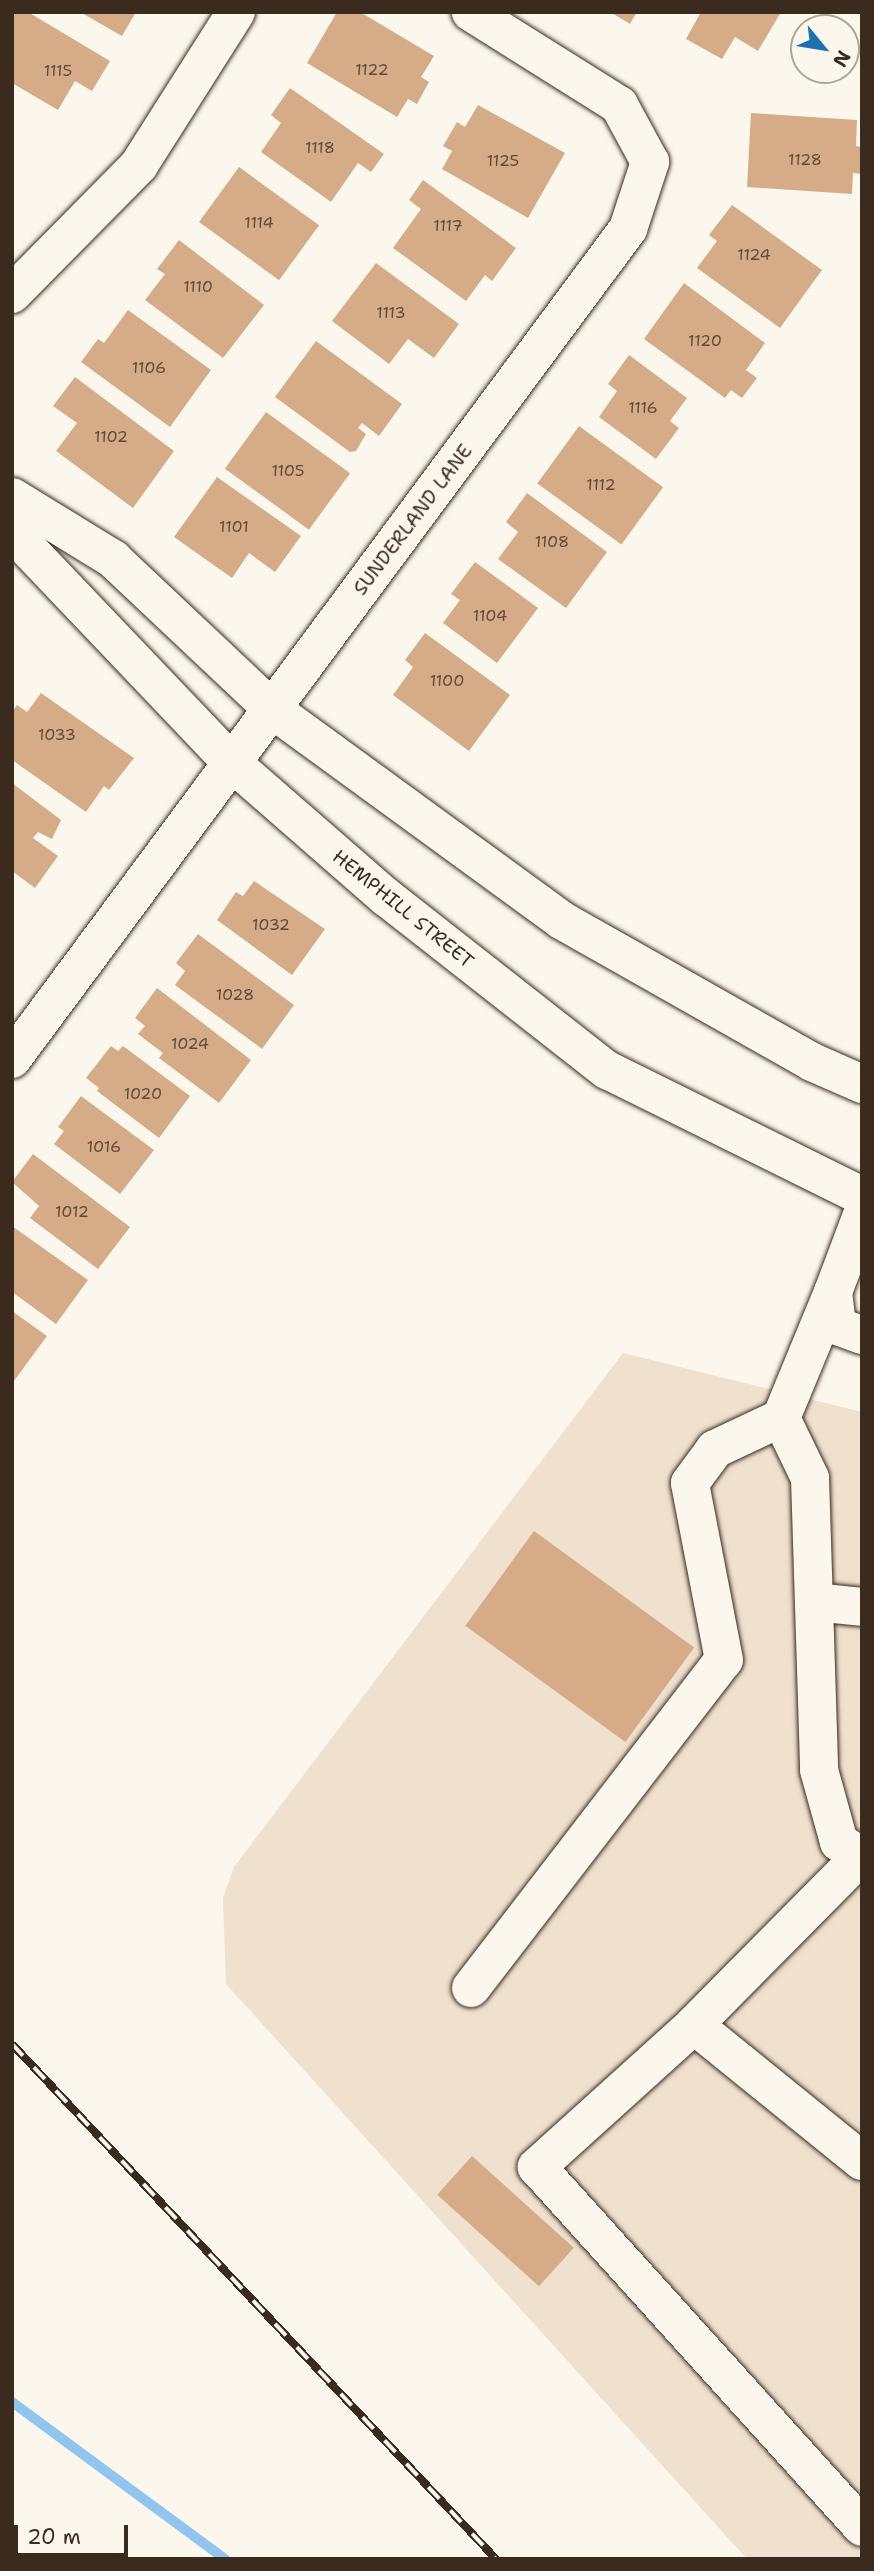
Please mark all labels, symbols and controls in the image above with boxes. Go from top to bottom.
north arrow [790,14,860,84]
text: N [827,46,856,72]
house number: 1122 [355,60,389,80]
house number: 1115 [44,61,72,81]
house number: 1118 [305,138,335,158]
house number: 1128 [788,150,822,170]
house number: 1125 [487,151,519,171]
house number: 1114 [244,213,274,233]
house number: 1117 [433,216,463,236]
house number: 1124 [737,245,771,265]
house number: 1110 [183,277,213,297]
house number: 1113 [376,303,406,323]
house number: 1120 [688,331,722,351]
house number: 1106 [132,358,166,378]
house number: 1116 [628,398,658,418]
house number: 1102 [94,427,128,447]
street label: SUNDERLAND LANE [349,440,477,600]
house number: 1105 [271,461,305,481]
house number: 1112 [586,475,616,495]
house number: 1101 [219,517,249,537]
house number: 1108 [535,532,569,552]
house number: 1104 [473,606,507,626]
house number: 1100 [430,671,464,691]
house number: 1033 [38,725,76,745]
street label: HEMPHILL STREET [328,845,478,973]
house number: 1032 [252,915,290,935]
house number: 1028 [216,985,254,1005]
house number: 1024 [171,1034,209,1054]
house number: 1020 [124,1084,162,1104]
house number: 1016 [87,1137,121,1157]
house number: 1012 [55,1202,89,1222]
scale bar [18,2512,131,2556]
text: 20 m [27,2523,81,2551]

